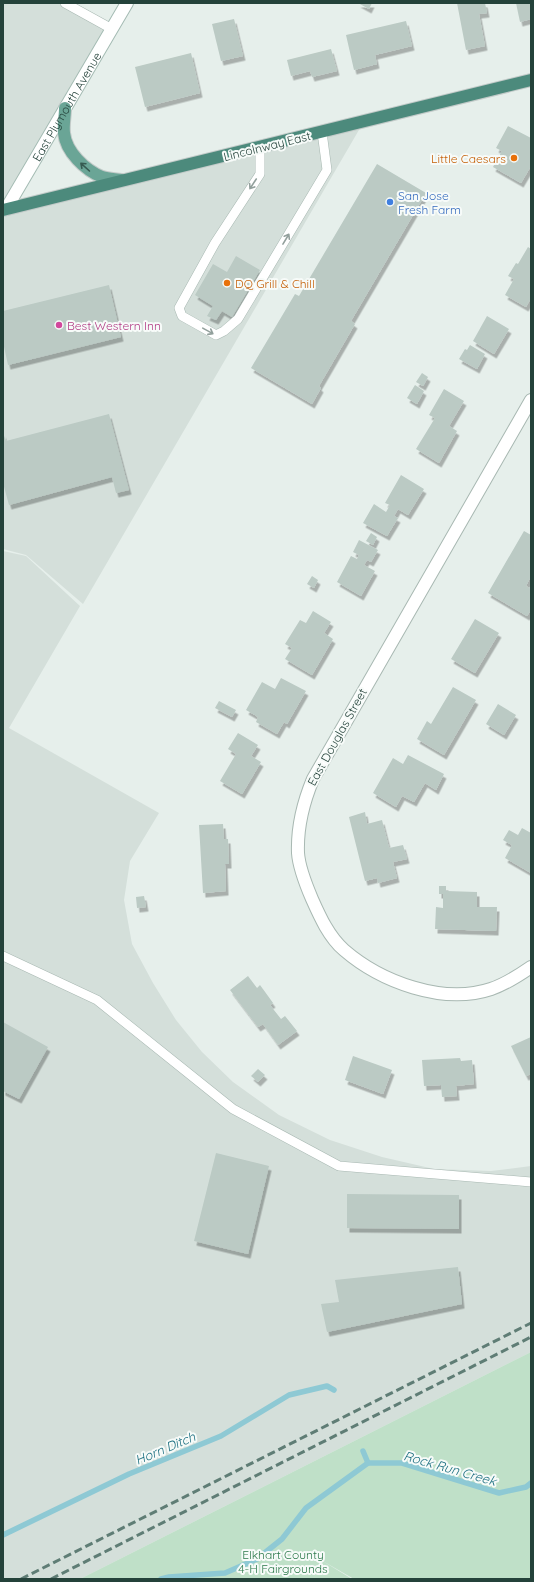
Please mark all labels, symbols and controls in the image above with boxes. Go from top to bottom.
street label: East Plymouth Avenue [28,49,104,164]
street label: Lincolnway East [222,128,312,164]
place label: Little Caesars [431,151,506,166]
marker: Little Caesars [509,153,519,163]
one-way arrow [80,162,91,171]
one-way arrow [249,178,257,190]
place label: San Jose Fresh Farm [398,188,461,217]
marker: San Jose Fresh Farm [385,197,395,207]
one-way arrow [282,234,290,245]
place label: DQ Grill & Chill [235,276,315,291]
marker: DQ Grill & Chill [222,278,232,288]
place label: Best Western Inn [67,318,161,333]
marker: Best Western Inn [54,320,64,330]
one-way arrow [202,328,214,335]
street label: East Douglas Street [304,686,370,788]
water label: Horn Ditch [132,1428,198,1468]
water label: Rock Run Creek [402,1447,499,1489]
park label: Elkhart County 4-H Fairgrounds [238,1547,328,1576]

